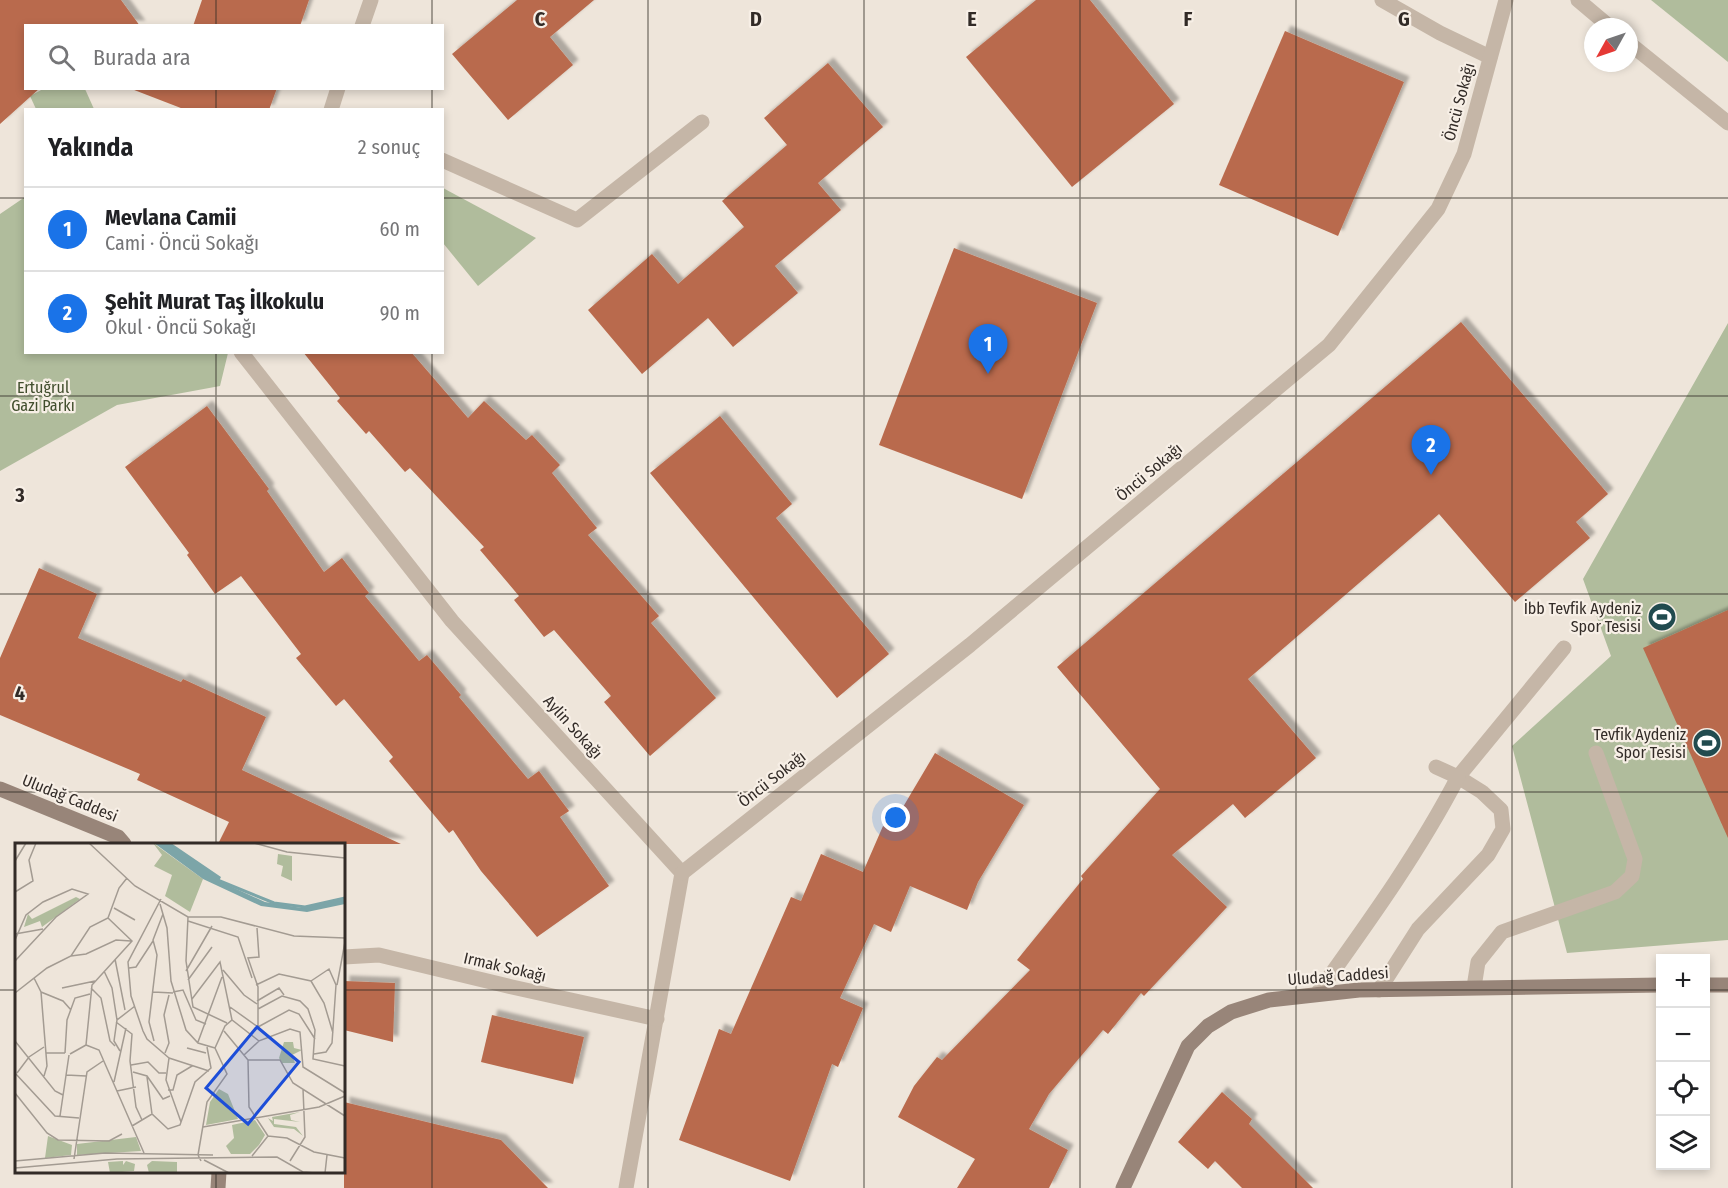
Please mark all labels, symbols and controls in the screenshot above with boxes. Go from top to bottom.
text: C [535,7,546,31]
text: D [750,7,762,31]
text: E [967,7,977,31]
text: F [1184,7,1193,31]
text: G [1398,7,1410,31]
north arrow [1584,18,1638,72]
search box [24,24,444,90]
icon: search [45,41,78,74]
text: Burada ara [93,44,191,71]
street label: Öncü Sokağı [1439,61,1479,143]
text: Yakında [48,132,133,163]
text: 2 sonuç [358,135,420,159]
text: Mevlana Camii [105,204,236,231]
text: 1 [63,217,72,241]
text: 60 m [380,217,420,241]
text: Cami · Öncü Sokağı [105,231,259,255]
text: Şehit Murat Taş İlkokulu [105,288,324,315]
text: 2 [63,301,72,325]
text: 90 m [380,301,420,325]
text: Okul · Öncü Sokağı [105,315,256,339]
pin: 1 [968,324,1008,374]
park label: Ertuğrul Gazi Parkı [11,378,75,415]
pin: 2 [1412,426,1450,475]
street label: Öncü Sokağı [1112,439,1186,505]
text: 3 [14,483,25,507]
place label: İbb Tevfik Aydeniz Spor Tesisi [1524,599,1641,636]
sports icon: İbb Tevfik Aydeniz Spor Tesisi [1646,601,1678,633]
text: 4 [15,681,25,705]
street label: Aylin Sokağı [540,691,606,763]
place label: Tevfik Aydeniz Spor Tesisi [1594,725,1686,762]
sports icon: Tevfik Aydeniz Spor Tesisi [1691,727,1723,759]
street label: Öncü Sokağı [735,747,809,811]
street label: Uludağ Caddesi [19,770,121,826]
your location [881,803,910,832]
inset map [15,843,345,1173]
street label: Irmak Sokağı [462,948,548,986]
map controls [1656,954,1710,1170]
button: + [1656,954,1710,1008]
street label: Uludağ Caddesi [1287,963,1389,989]
button: − [1656,1008,1710,1062]
button: locate [1656,1062,1710,1116]
button: layers [1656,1116,1710,1170]

